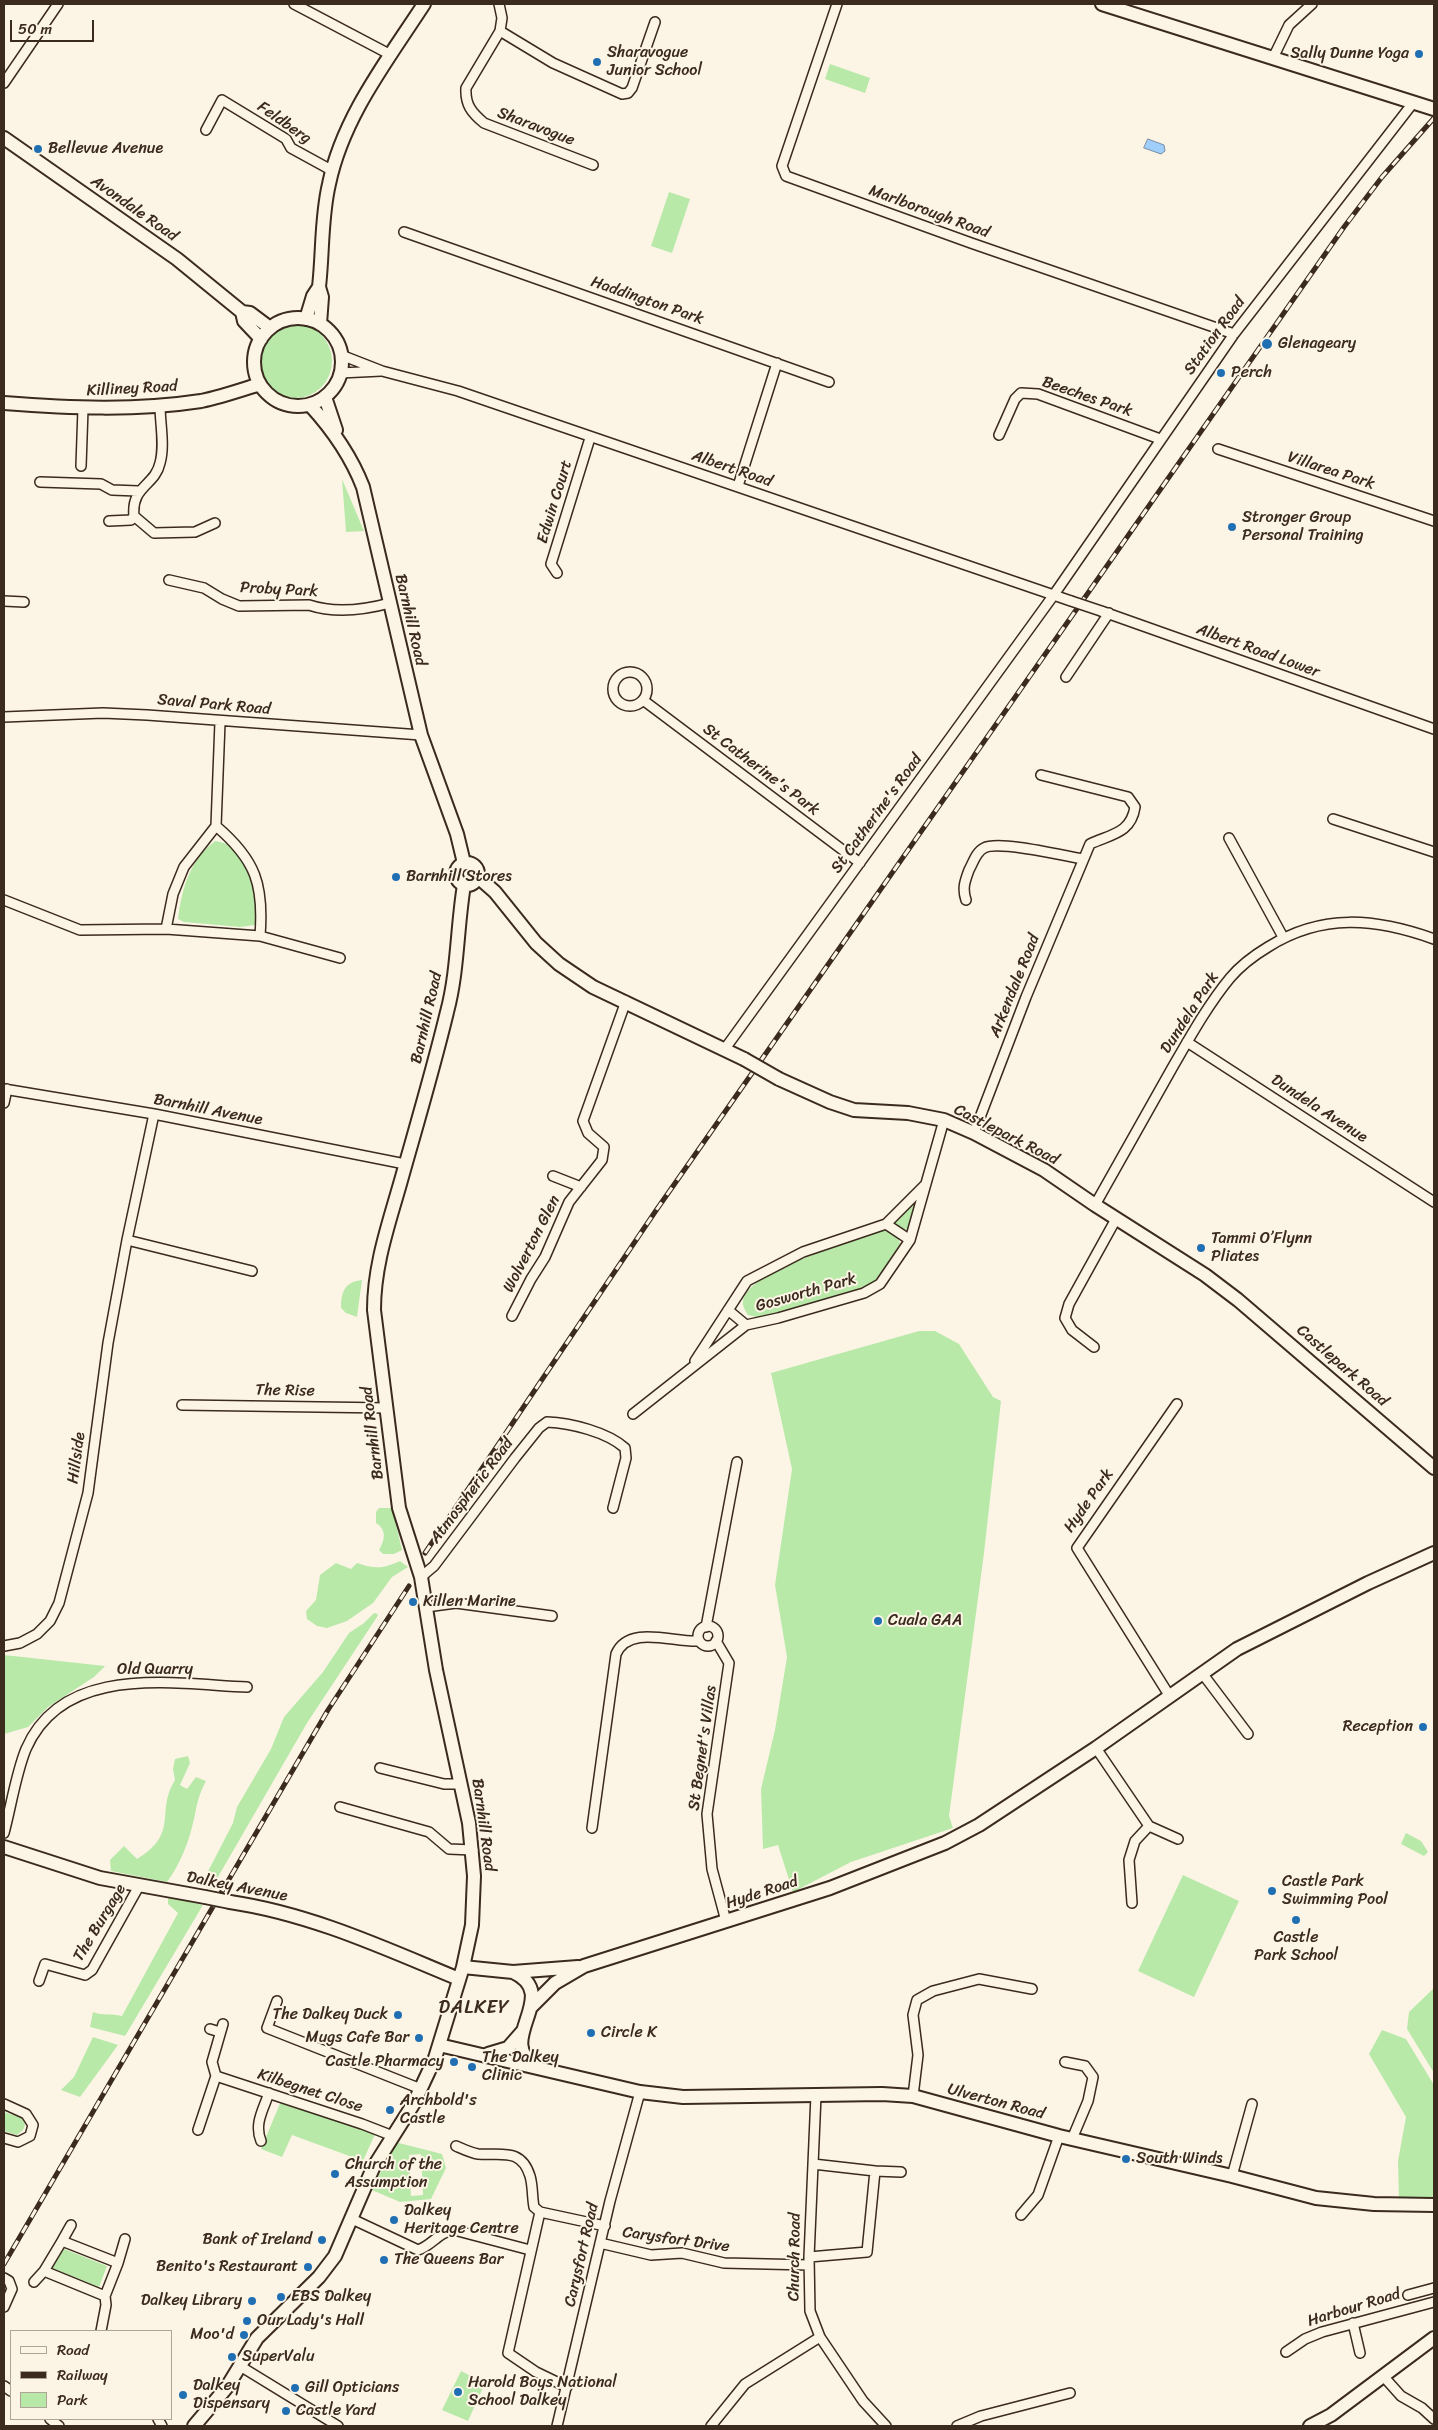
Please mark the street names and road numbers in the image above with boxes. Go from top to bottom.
street label: Feldberg [253,98,315,148]
street label: Sharavogue [495,103,577,151]
street label: Avondale Road [87,172,181,246]
street label: Marlborough Road [866,181,992,243]
street label: Haddington Park [588,273,706,329]
street label: Station Road [1180,293,1250,379]
street label: Beeches Park [1039,373,1135,421]
street label: Killiney Road [86,377,178,401]
street label: Albert Road [689,446,775,492]
street label: Villarea Park [1285,448,1377,494]
street label: Edwin Court [533,458,577,546]
street label: Barnhill Road [390,572,430,668]
street label: Proby Park [240,578,318,602]
street label: Albert Road Lower [1194,620,1322,682]
street label: Saval Park Road [157,690,271,720]
street label: St Catherine's Park [699,720,823,820]
street label: St Catherine's Road [827,751,927,877]
street label: Arkendale Road [986,932,1044,1040]
street label: Dundela Park [1157,969,1223,1057]
street label: Barnhill Road [407,970,447,1066]
street label: Dundela Avenue [1267,1071,1371,1147]
street label: Barnhill Avenue [152,1090,264,1130]
street label: Castlepark Road [950,1100,1062,1170]
street label: Wolverton Glen [499,1192,565,1296]
street label: Gosworth Park [754,1270,858,1316]
street label: Castlepark Road [1292,1321,1392,1411]
street label: The Rise [255,1381,315,1401]
street label: Barnhill Road [358,1385,388,1481]
street label: Hillside [64,1431,90,1485]
street label: Atmospheric Road [426,1435,518,1547]
street label: Hyde Park [1060,1465,1118,1537]
street label: Old Quarry [117,1660,193,1680]
street label: St Begnet's Villas [685,1684,721,1812]
street label: Barnhill Road [467,1777,499,1873]
street label: Dalkey Avenue [185,1868,289,1906]
street label: Hyde Road [723,1872,801,1914]
street label: The Burgage [69,1881,131,1965]
street label: Kilbegnet Close [255,2065,365,2117]
street label: Ulverton Road [945,2080,1047,2124]
street label: Carysfort Road [561,2201,603,2309]
street label: Church Road [785,2213,805,2301]
street label: Carysfort Drive [621,2223,731,2257]
street label: Harbour Road [1305,2285,1403,2331]

